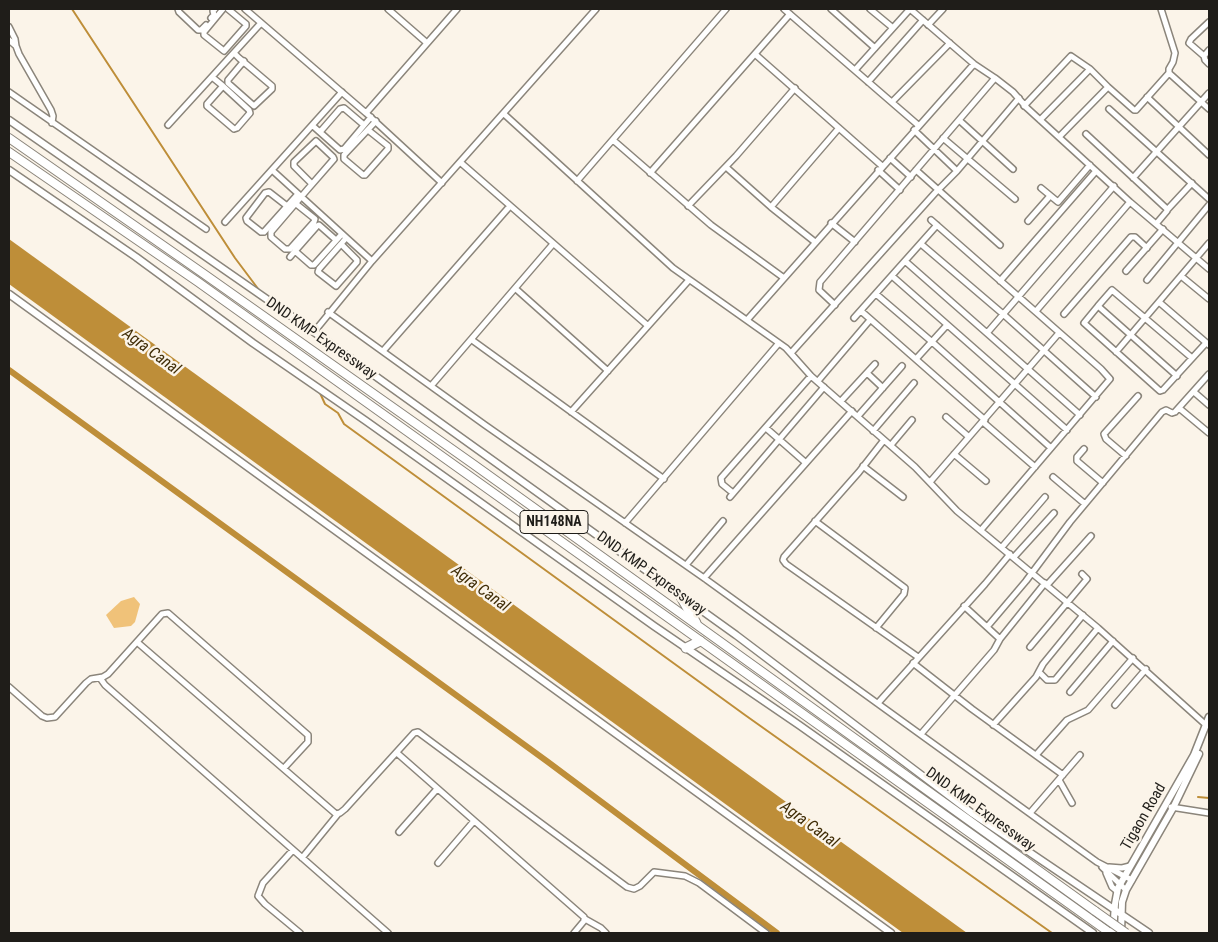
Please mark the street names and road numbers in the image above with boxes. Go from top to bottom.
street label: DND KMP Expressway [262,294,380,384]
road number: NH148NA [520,511,588,534]
street label: DND KMP Expressway [593,528,709,620]
street label: DND KMP Expressway [922,764,1038,856]
street label: Tigaon Road [1118,780,1170,854]

